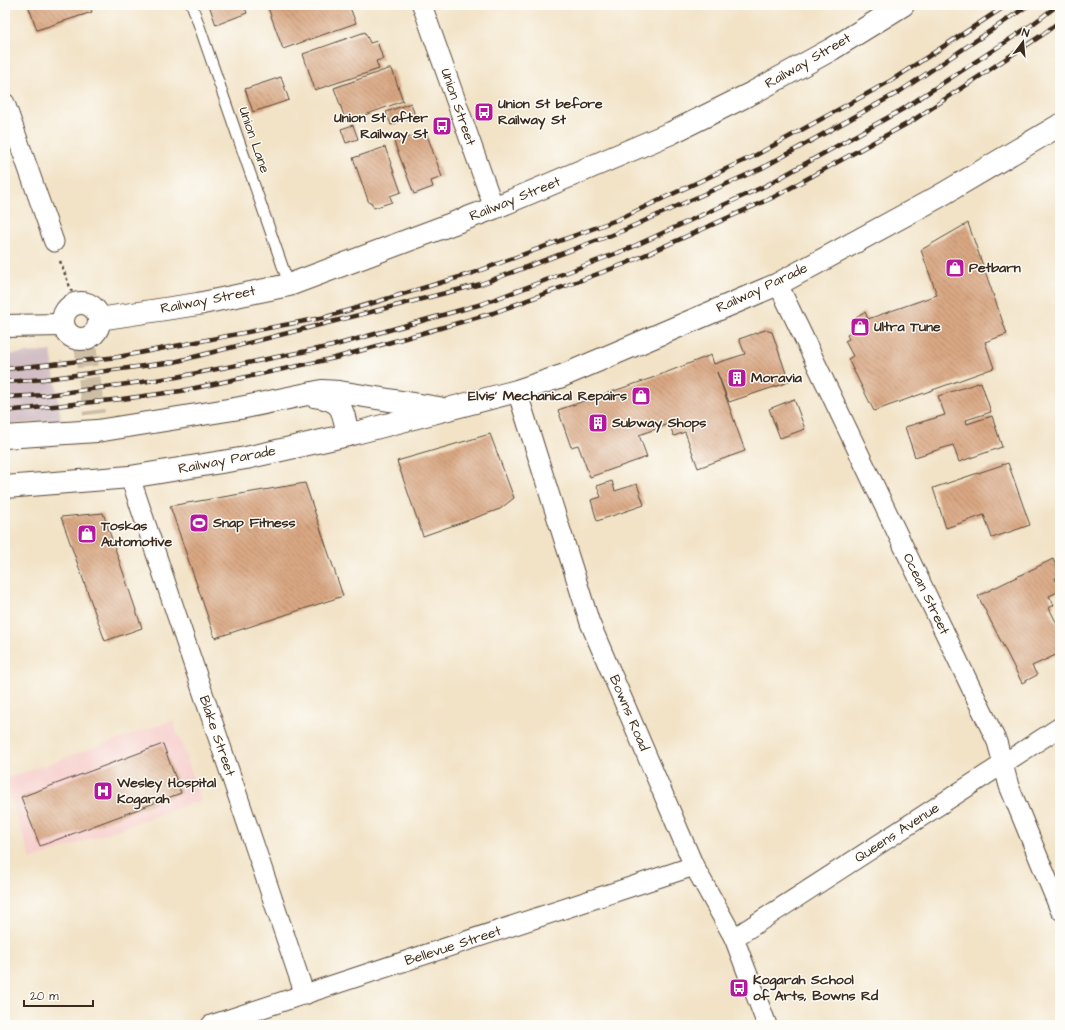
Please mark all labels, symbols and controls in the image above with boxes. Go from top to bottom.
north arrow [1003,22,1043,62]
text: N [1020,25,1031,41]
street label: Railway Street [761,28,855,94]
street label: Union Street [435,66,481,149]
place label: Union St before Railway St [498,94,603,130]
bus stop icon: Union St before Railway St [473,101,495,123]
street label: Union Lane [233,104,275,176]
place label: Union St after Railway St [334,108,428,144]
bus stop icon: Union St after Railway St [431,115,453,137]
street label: Railway Street [467,172,564,226]
shop icon: Petbarn [944,257,966,279]
street label: Railway Parade [713,258,811,318]
place label: Petbarn [969,258,1021,278]
street label: Railway Street [159,281,258,319]
shop icon: Ultra Tune [849,316,871,338]
place label: Ultra Tune [874,317,941,337]
building icon: Moravia [726,367,748,389]
place label: Moravia [751,368,803,388]
shop icon: Elvis' Mechanical Repairs [630,385,652,407]
place label: Elvis' Mechanical Repairs [468,386,627,406]
building icon: Subway Shops [587,412,609,434]
place label: Subway Shops [611,413,706,433]
street label: Railway Parade [177,441,278,479]
sports icon: Snap Fitness [188,512,210,534]
place label: Snap Fitness [212,513,296,533]
place label: Toskas Automotive [100,516,172,552]
shop icon: Toskas Automotive [76,523,98,545]
street label: Ocean Street [898,550,955,639]
street label: Bowns Road [604,672,654,754]
street label: Blake Street [194,693,240,779]
place label: Wesley Hospital Kogarah [116,773,217,810]
hospital icon: Wesley Hospital Kogarah [92,780,114,802]
street label: Queens Avenue [851,798,944,868]
street label: Bellevue Street [402,921,504,971]
place label: Kogarah School of Arts, Bowns Rd [753,970,879,1006]
bus stop icon: Kogarah School of Arts, Bowns Rd [728,977,750,999]
scale bar [24,982,93,1008]
text: 20 m [30,988,59,1005]

